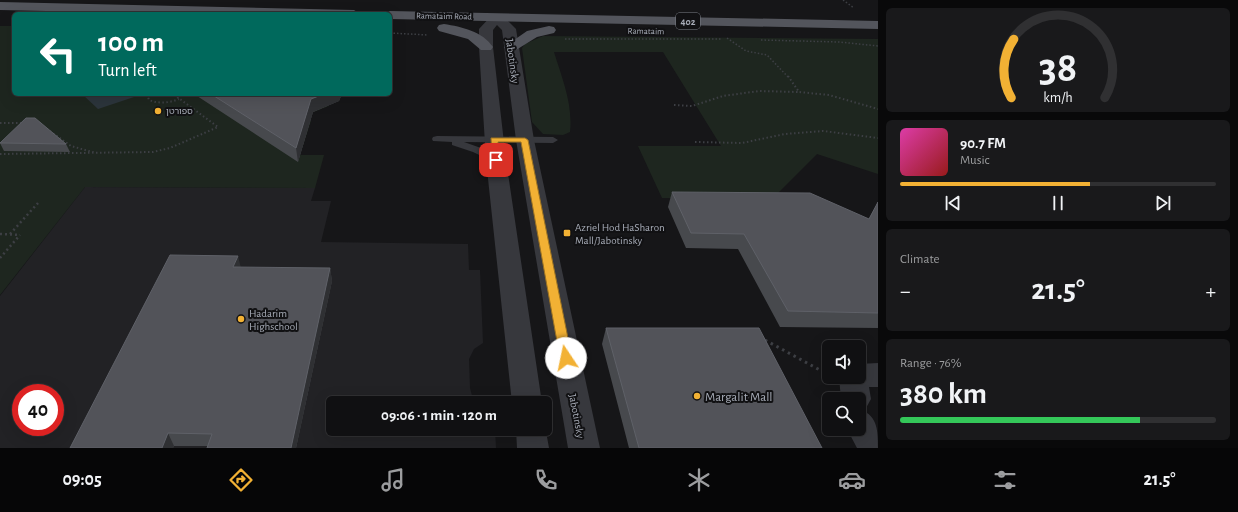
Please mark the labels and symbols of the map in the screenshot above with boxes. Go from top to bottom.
street label: Ramataim Road [416,12,472,21]
road number: 402 [676,13,700,29]
street label: Ramataim [628,27,664,36]
street label: Jabotinsky [504,38,521,84]
marker: ספורטן [153,106,163,116]
place label: ספורטן [166,107,193,116]
pin [479,143,513,177]
place label: Azriel Hod HaSharon Mall/Jabotinsky [575,222,665,246]
marker: Azriel Hod HaSharon Mall/Jabotinsky [562,228,572,238]
place label: Hadarim Highschool [249,308,298,332]
marker: Hadarim Highschool [236,314,246,324]
position arrow [545,337,587,379]
speed limit sign: 40 [12,384,64,436]
marker: Margalit Mall [692,391,702,401]
place label: Margalit Mall [705,391,773,404]
street label: Jabotinsky [567,393,586,440]

